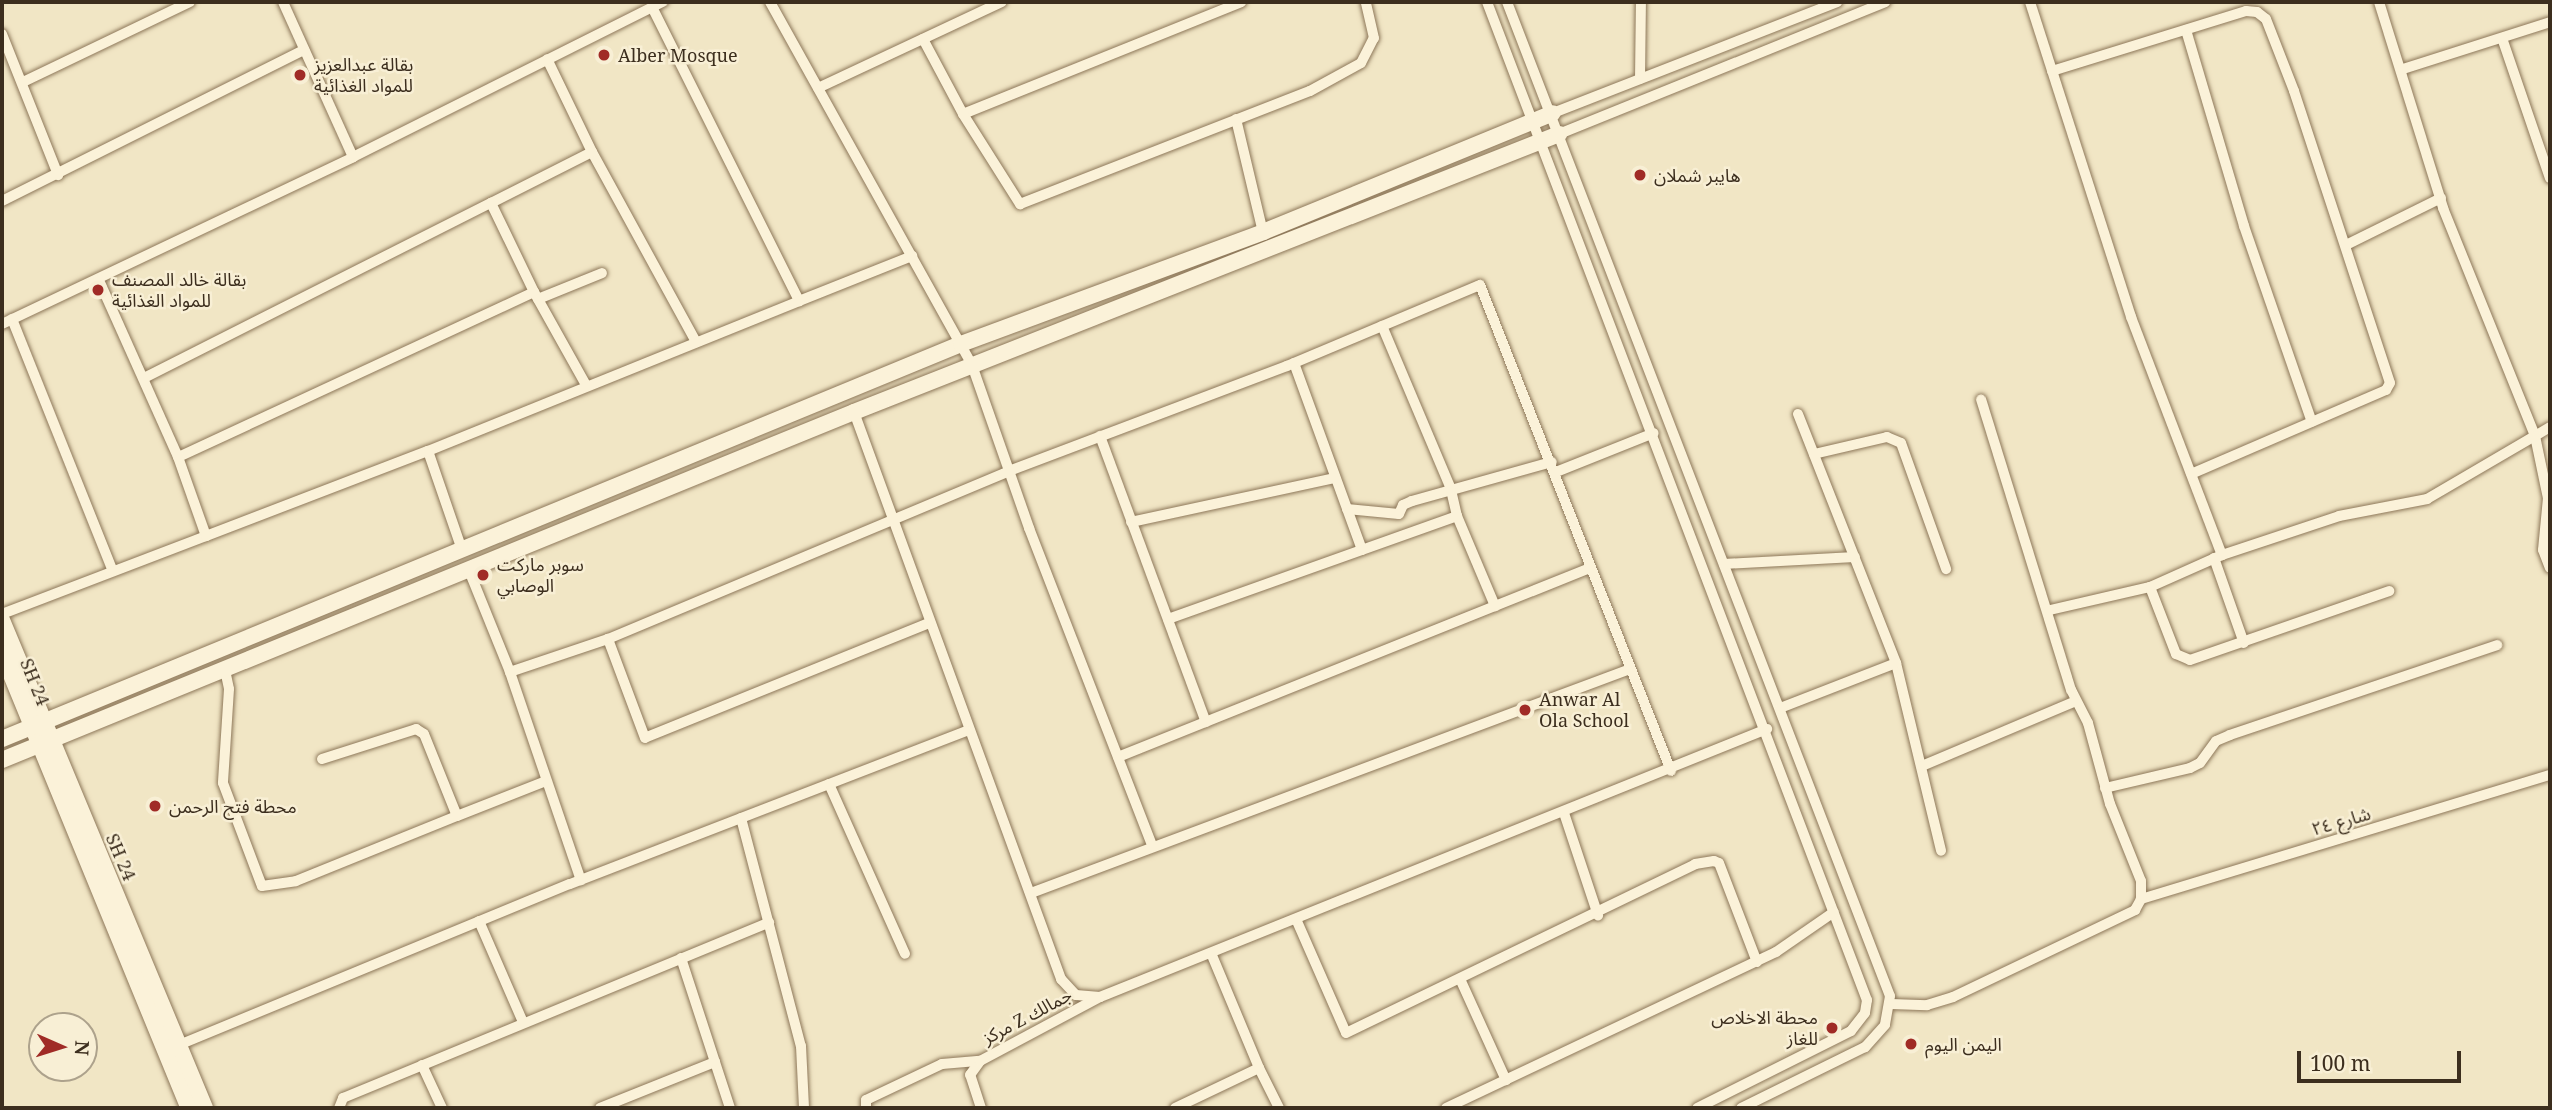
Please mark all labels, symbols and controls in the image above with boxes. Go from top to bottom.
place label: Alber Mosque [618,44,738,66]
marker: Alber Mosque [596,47,612,63]
place label: بقالة عبدالعزيز للمواد الغذائية [314,54,413,96]
marker: بقالة عبدالعزيز للمواد الغذائية [292,67,308,83]
place label: هايبر شملان [1654,164,1741,186]
marker: هايبر شملان [1632,167,1648,183]
place label: بقالة خالد المصنف للمواد الغذائية [112,269,246,312]
marker: بقالة خالد المصنف للمواد الغذائية [90,282,106,298]
place label: سوبر ماركت الوصابي [497,554,584,596]
marker: سوبر ماركت الوصابي [475,567,491,583]
street label: SH 24 [16,655,54,709]
place label: Anwar Al Ola School [1539,689,1629,732]
marker: Anwar Al Ola School [1517,702,1533,718]
place label: محطة فتح الرحمن [169,795,297,817]
marker: محطة فتح الرحمن [147,798,163,814]
street label: شارع ٢٤ [2309,802,2373,840]
street label: SH 24 [102,830,140,884]
street label: مركز Z جمالك [979,983,1075,1049]
place label: محطة الاخلاص للغاز [1711,1007,1818,1050]
north arrow [28,1012,98,1082]
marker: محطة الاخلاص للغاز [1824,1020,1840,1036]
place label: اليمن اليوم [1925,1033,2002,1055]
marker: اليمن اليوم [1903,1036,1919,1052]
scale bar [2300,1036,2464,1080]
text: N [69,1040,95,1056]
text: 100 m [2310,1049,2371,1077]

